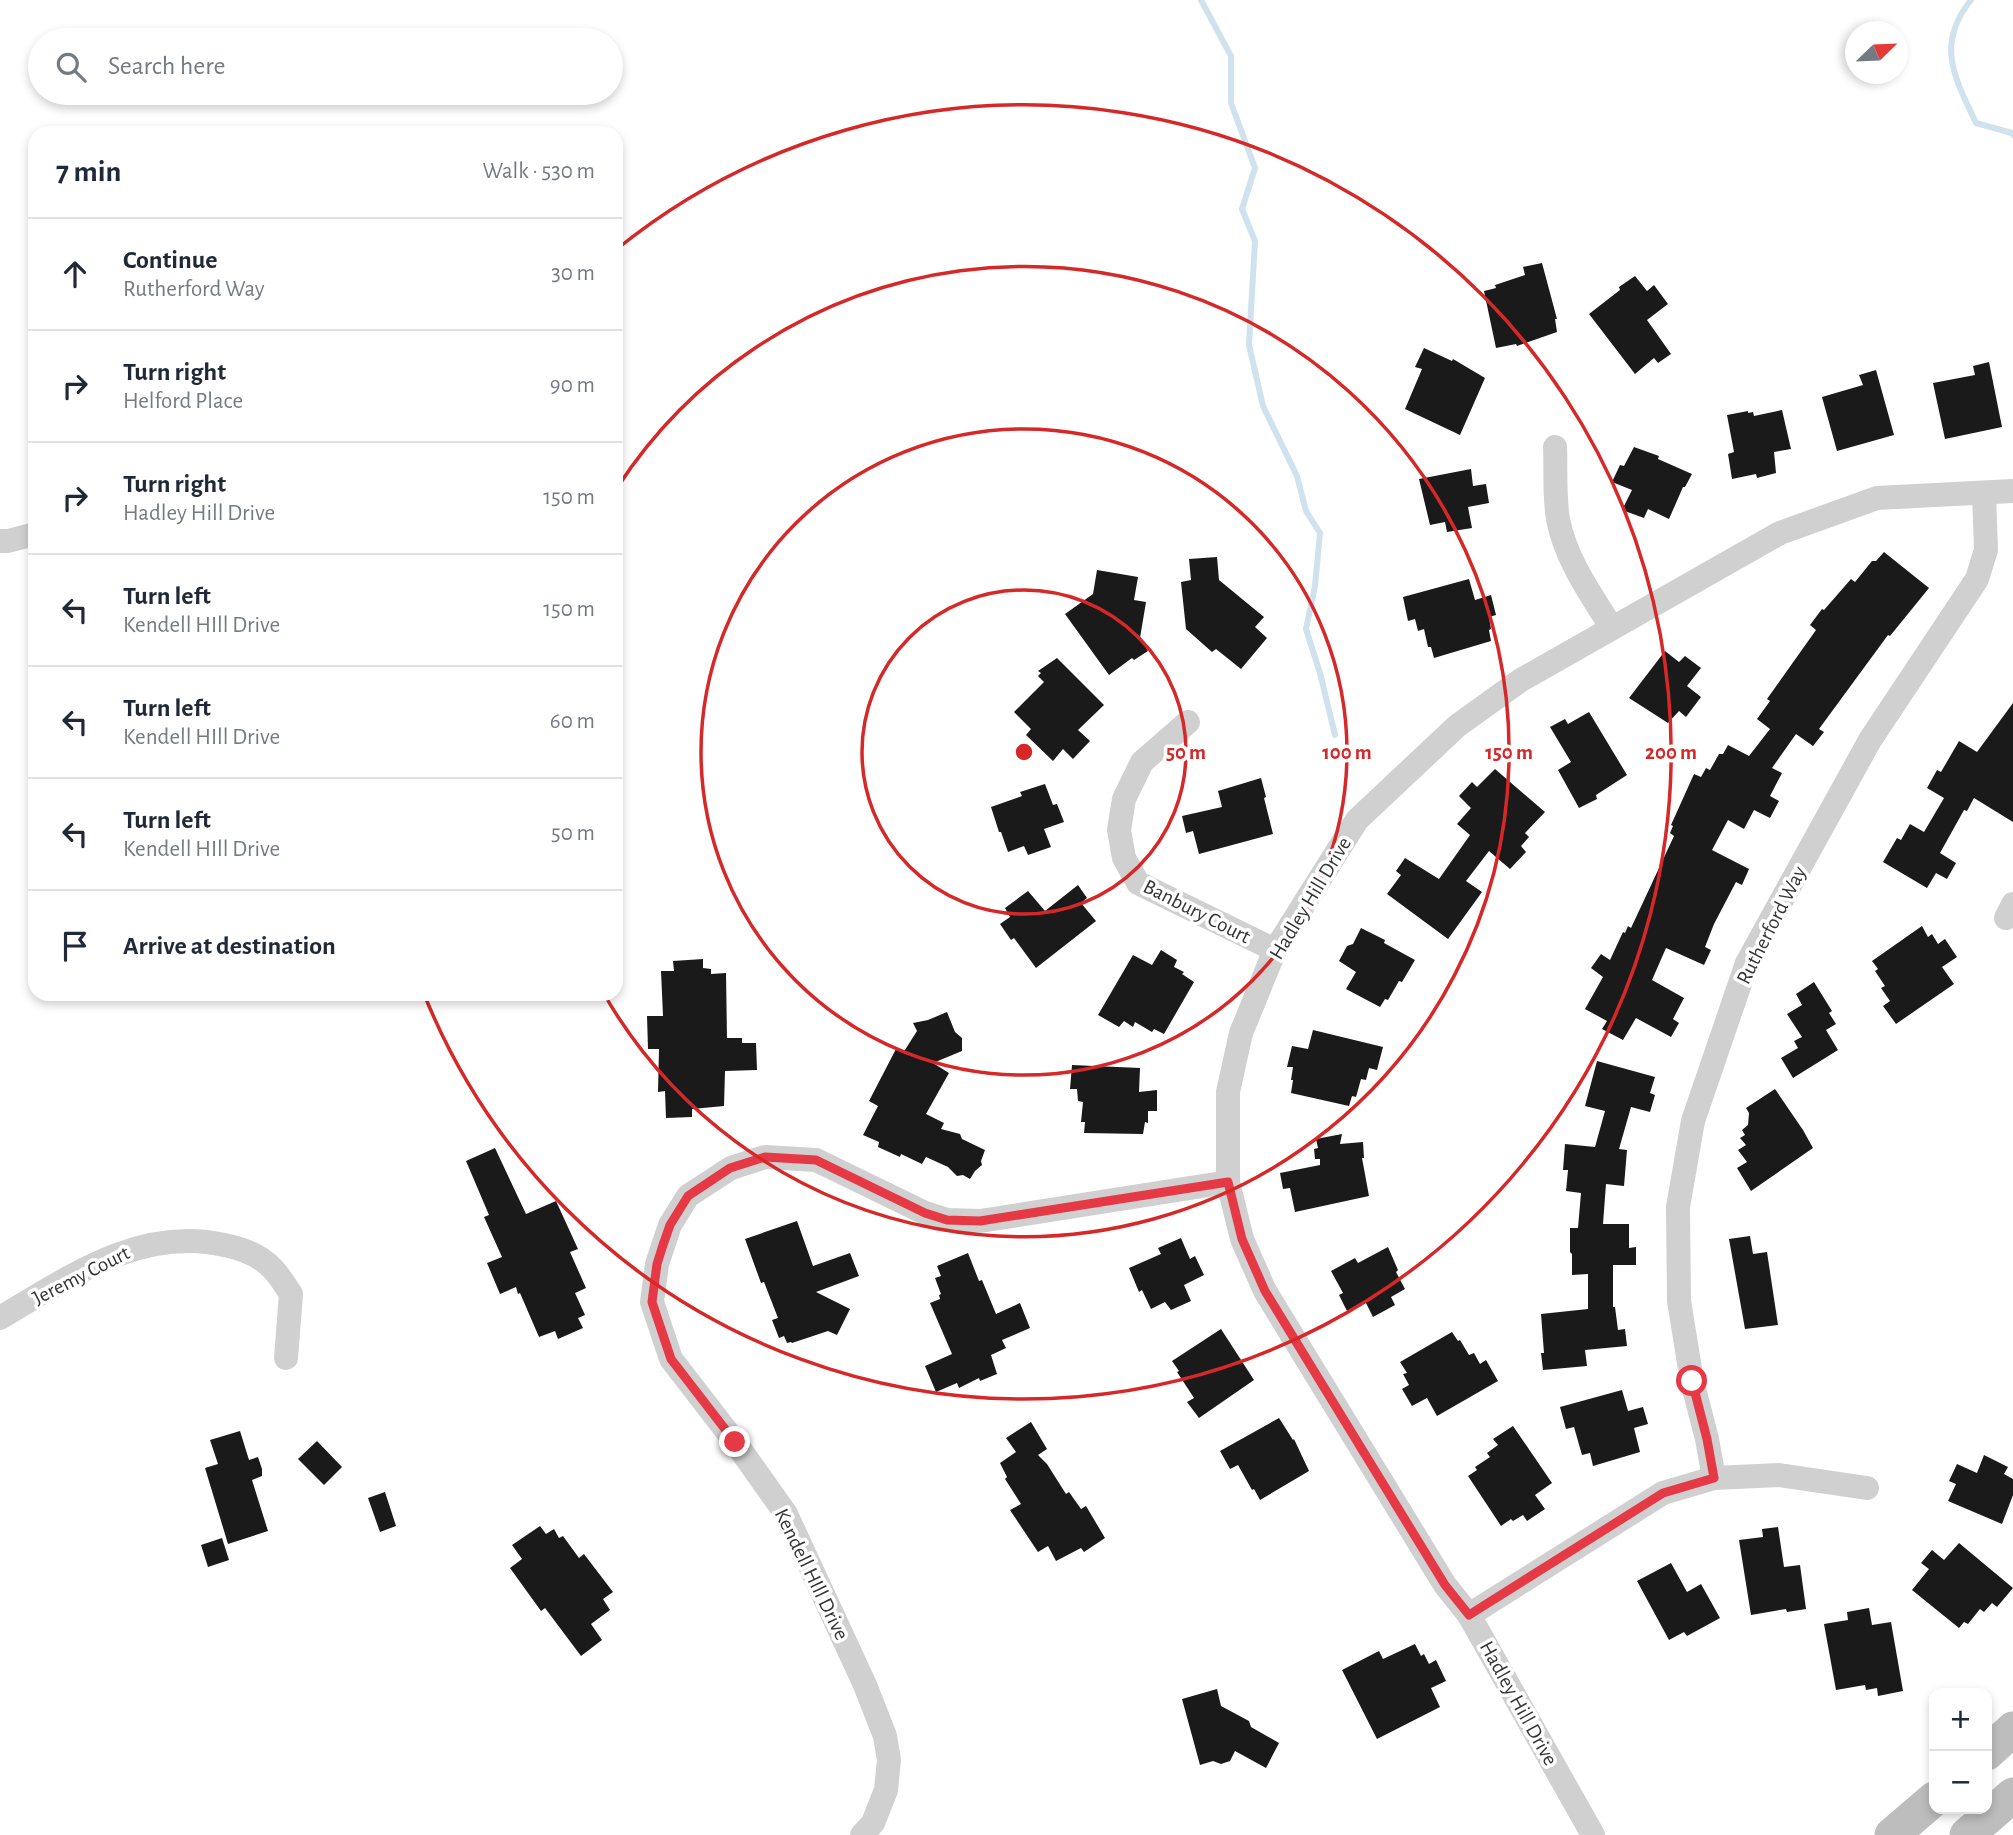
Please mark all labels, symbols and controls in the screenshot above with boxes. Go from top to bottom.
north arrow [1845,21,1908,84]
search box [28,28,623,105]
icon: search [52,48,90,86]
text: Search here [108,53,226,79]
text: 7 min [56,157,121,187]
text: Walk · 530 m [483,160,595,183]
text: Continue [123,247,218,273]
icon: ahead [56,255,94,293]
text: 30 m [551,262,595,285]
text: Rutherford Way [123,278,265,301]
text: Turn right [123,359,226,385]
icon: right [56,367,94,405]
text: 90 m [550,374,595,397]
text: Helford Place [123,390,243,413]
text: Turn right [123,471,226,497]
icon: right [56,479,94,517]
text: 150 m [543,486,595,509]
text: Hadley Hill Drive [123,502,275,525]
text: Turn left [123,583,211,609]
icon: left [56,591,94,629]
text: 150 m [543,598,595,621]
text: Kendell HIll Drive [123,614,280,637]
text: Turn left [123,695,211,721]
icon: left [56,703,94,741]
text: 60 m [550,710,595,733]
text: Kendell HIll Drive [123,726,280,749]
centre of rings [1012,740,1036,764]
text: 50 m [1166,742,1206,763]
text: 100 m [1322,742,1372,763]
text: 150 m [1485,742,1533,763]
text: 200 m [1645,742,1697,763]
text: Turn left [123,807,211,833]
icon: left [56,815,94,853]
text: 50 m [551,822,595,845]
street label: Hadley Hill Drive [1266,833,1355,963]
text: Kendell HIll Drive [123,838,280,861]
street label: Rutherford Way [1733,863,1810,988]
street label: Banbury Court [1140,875,1254,948]
icon: arrive [56,927,94,965]
text: Arrive at destination [123,933,336,959]
street label: Jeremy Court [29,1242,133,1309]
route start [1676,1365,1707,1396]
route end [719,1426,750,1457]
street label: Kendell HIll Drive [771,1505,852,1643]
street label: Hadley Hill Drive [1476,1637,1561,1769]
map controls [1929,1688,1992,1814]
button: + [1929,1688,1992,1751]
button: − [1929,1751,1992,1814]

